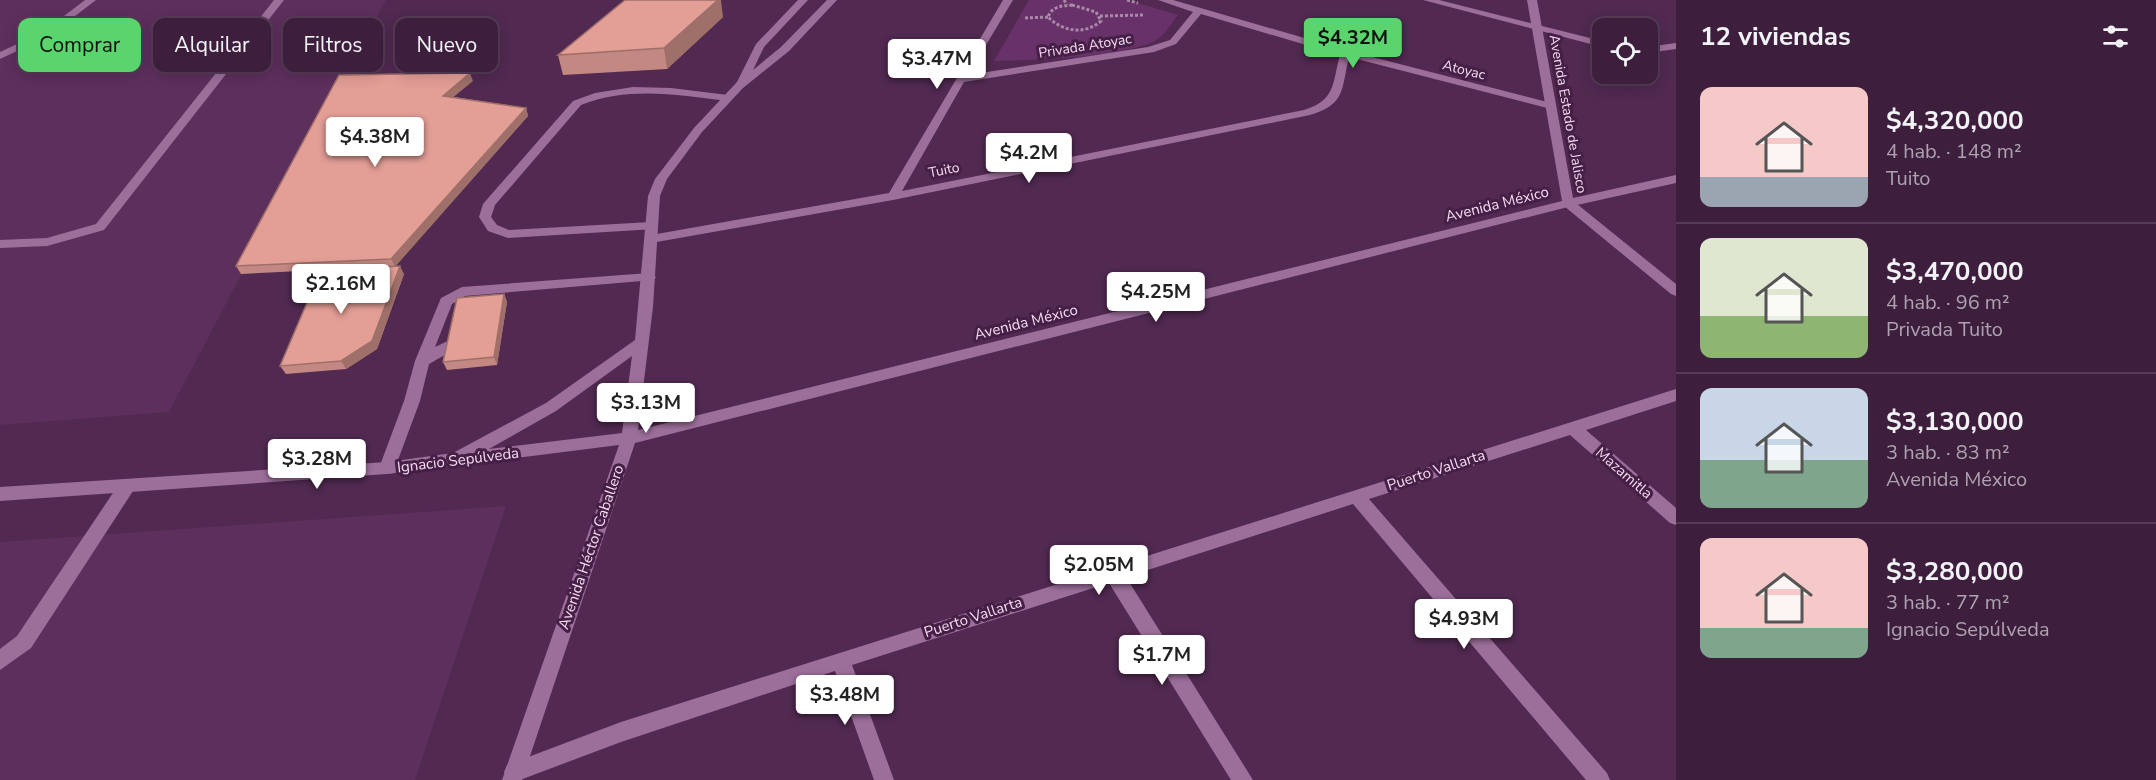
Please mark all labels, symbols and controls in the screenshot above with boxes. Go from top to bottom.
chip: Comprar [18,18,141,72]
chip: Alquilar [153,18,271,72]
chip: Filtros [283,18,383,72]
chip: Nuevo [395,18,498,72]
pin: $4.32M [1304,18,1402,69]
map controls [1592,18,1658,84]
button: locate [1592,18,1658,84]
text: 12 viviendas [1700,19,1851,54]
icon: filters [2099,20,2132,53]
text: $4.32M [1318,24,1388,51]
street label: Privada Atoyac [1037,29,1133,63]
street label: Avenida Estado de Jalisco [1545,33,1591,195]
pin: $3.47M [888,39,986,90]
text: $3.47M [902,45,972,72]
street label: Atoyac [1441,56,1488,85]
text: $4,320,000 [1886,103,2024,138]
icon: home [1748,111,1820,183]
pin: $4.38M [326,117,424,168]
text: $4.38M [340,123,410,150]
pin: $4.2M [987,133,1071,184]
text: 4 hab. · 148 m² [1886,138,2022,165]
text: $4.2M [1000,139,1058,166]
street label: Tuito [927,158,961,182]
text: Tuito [1886,165,1930,192]
street label: Avenida México [1443,181,1551,227]
text: $3,470,000 [1886,254,2024,289]
icon: home [1748,262,1820,334]
pin: $2.16M [292,264,390,315]
text: $2.16M [306,270,376,297]
pin: $4.25M [1107,272,1205,323]
text: $4.25M [1121,278,1191,305]
text: 4 hab. · 96 m² [1886,289,2010,316]
street label: Avenida México [972,299,1080,345]
text: Privada Tuito [1886,316,2003,343]
pin: $3.13M [597,383,695,434]
text: $3.13M [611,389,681,416]
text: $3,130,000 [1886,404,2024,439]
icon: home [1748,412,1820,484]
pin: $3.28M [268,439,366,490]
text: 3 hab. · 83 m² [1886,439,2010,466]
street label: Ignacio Sepúlveda [396,443,520,477]
street label: Mazamitla [1591,443,1657,503]
text: $3.28M [282,445,352,472]
street label: Puerto Vallarta [1384,445,1488,495]
street label: Avenida Héctor Caballero [553,462,629,632]
text: Avenida México [1886,466,2027,493]
pin: $2.05M [1050,545,1148,596]
text: $2.05M [1064,551,1134,578]
text: $3,280,000 [1886,554,2024,589]
icon: home [1748,562,1820,634]
text: 3 hab. · 77 m² [1886,589,2010,616]
street label: Puerto Vallarta [921,592,1025,642]
pin: $4.93M [1415,599,1513,650]
text: $4.93M [1429,605,1499,632]
text: Ignacio Sepúlveda [1886,616,2050,643]
pin: $1.7M [1120,635,1204,686]
text: $1.7M [1133,641,1191,668]
pin: $3.48M [796,675,894,726]
text: $3.48M [810,681,880,708]

